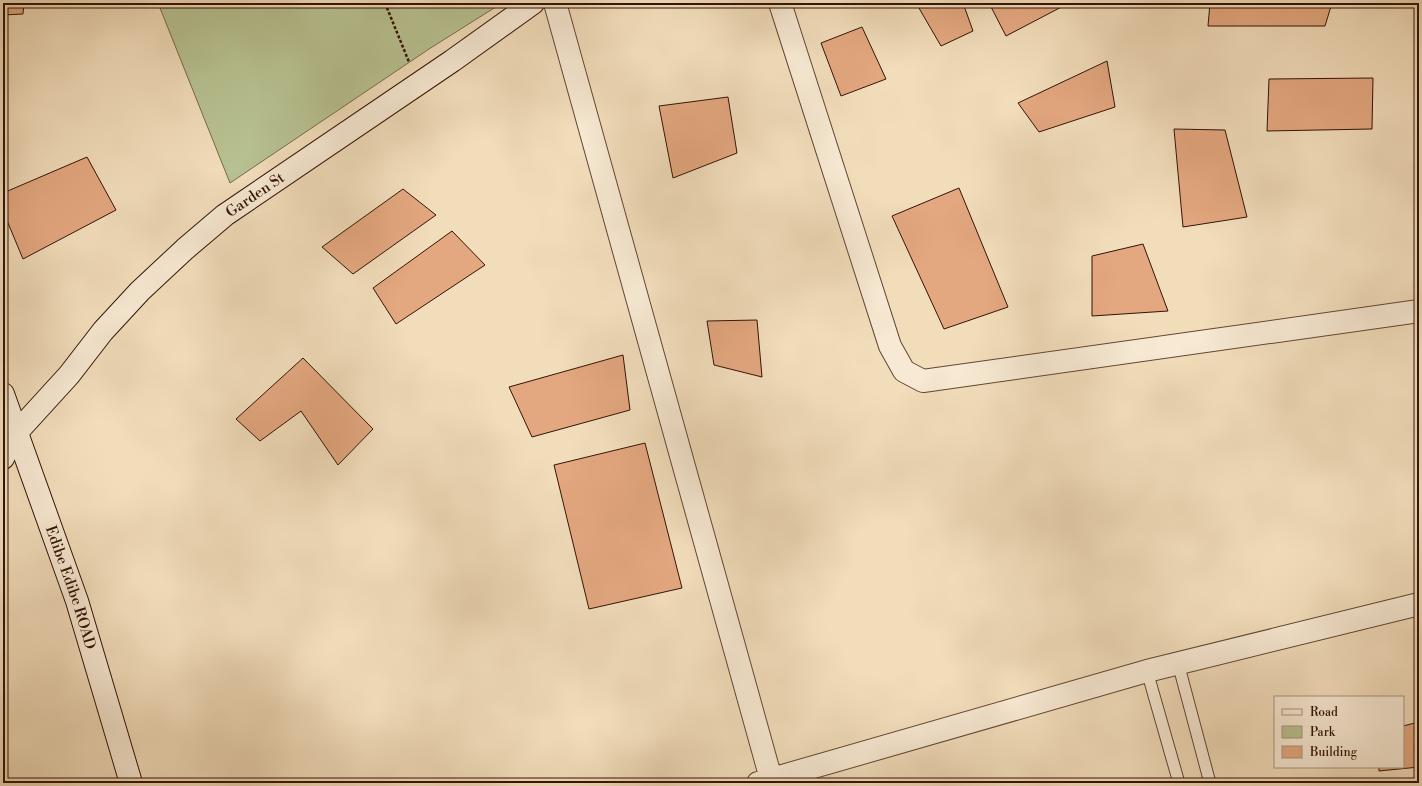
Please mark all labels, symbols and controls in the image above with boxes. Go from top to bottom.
street label: Garden St [222,168,289,221]
street label: Edibe Edibe ROAD [41,523,100,651]
legend [1274,696,1404,768]
text: Road [1310,705,1338,720]
text: Park [1310,725,1336,740]
text: Building [1309,745,1358,760]

